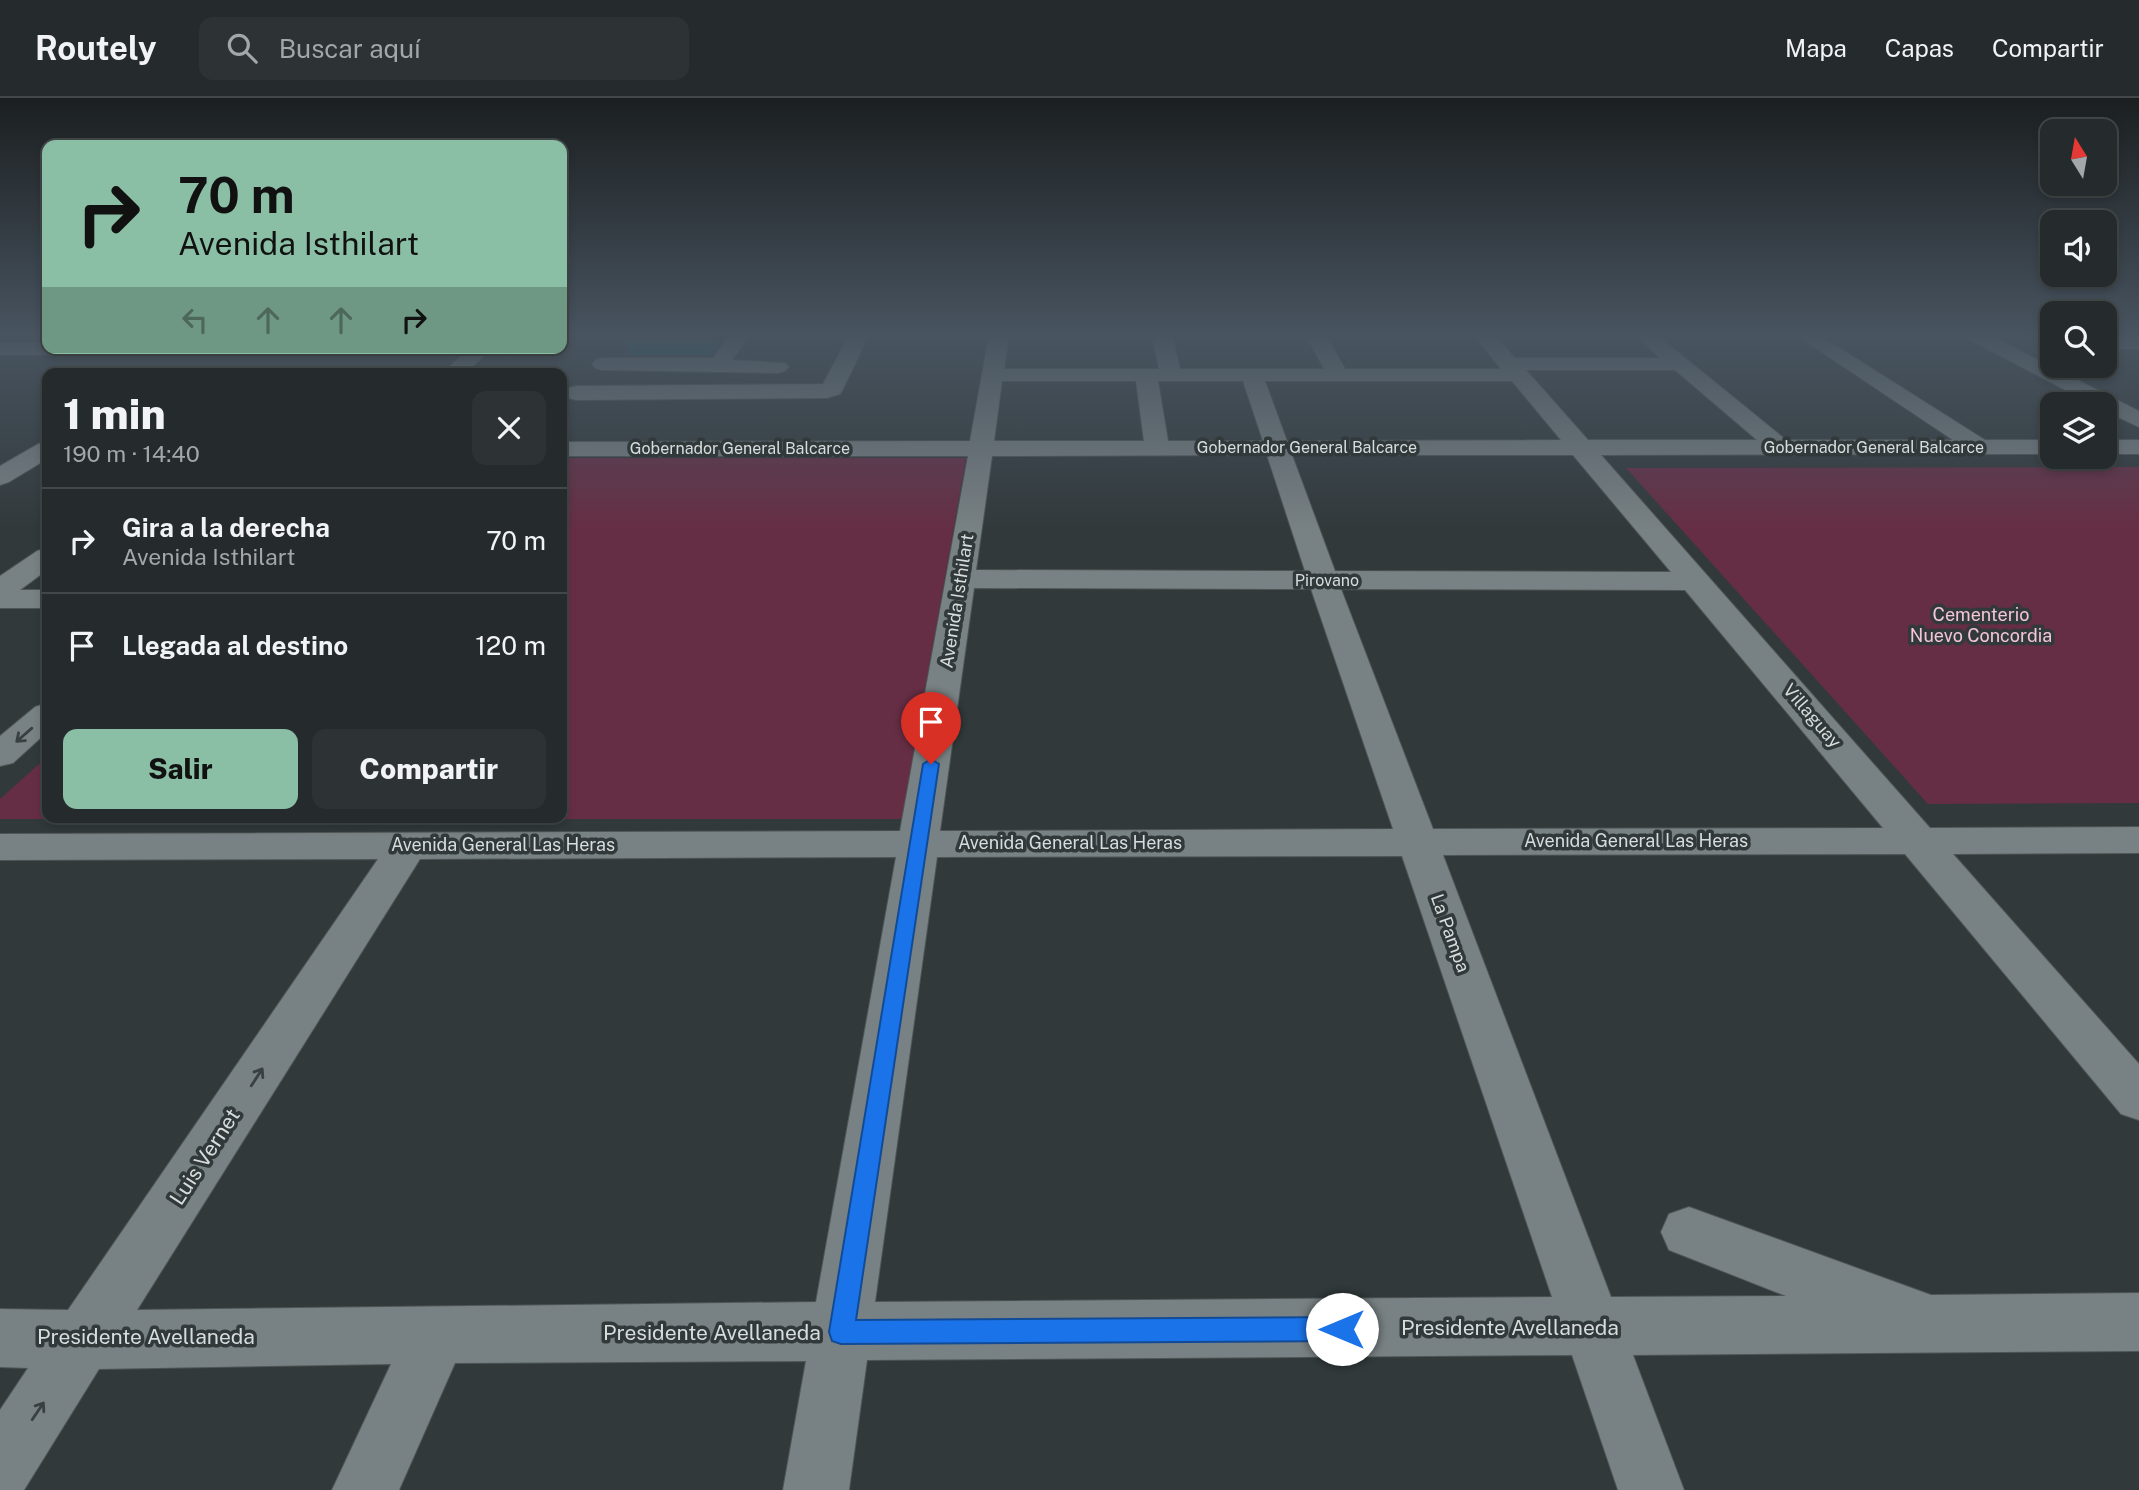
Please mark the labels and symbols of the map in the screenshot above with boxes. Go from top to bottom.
north arrow [2040,119,2118,196]
street label: Gobernador General Balcarce [1197,438,1417,457]
street label: Gobernador General Balcarce [1764,438,1984,457]
street label: Gobernador General Balcarce [630,439,850,458]
street label: Avenida Isthilart [936,532,977,670]
street label: Pirovano [1295,571,1359,590]
park label: Cementerio Nuevo Concordia [1910,604,2052,646]
street label: Villaguay [1779,679,1846,752]
pin [901,692,961,764]
one-way arrow [15,727,33,743]
street label: Avenida General Las Heras [1524,830,1748,851]
street label: Avenida General Las Heras [958,832,1182,853]
street label: Avenida General Las Heras [391,834,615,855]
street label: La Pampa [1427,891,1474,975]
one-way arrow [250,1068,264,1087]
street label: Luis Vernet [164,1104,245,1210]
position arrow [1305,1292,1379,1366]
street label: Presidente Avellaneda [1401,1315,1619,1340]
street label: Presidente Avellaneda [603,1320,821,1345]
street label: Presidente Avellaneda [37,1324,255,1349]
one-way arrow [31,1402,45,1421]

